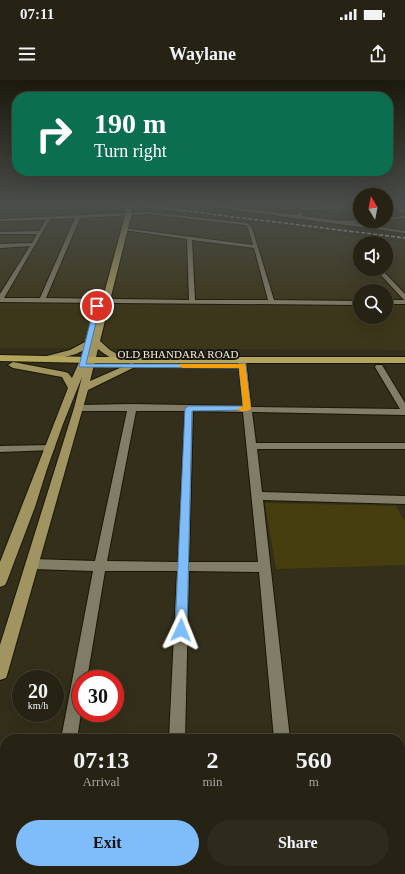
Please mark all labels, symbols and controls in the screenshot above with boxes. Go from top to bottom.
text: 07:11 [20,6,54,22]
icon: menu [16,43,38,65]
icon: share [367,43,389,65]
text: Waylane [169,44,236,64]
icon: right [28,108,80,160]
text: 190 m [94,108,166,139]
text: Turn right [94,141,167,161]
north arrow [353,188,393,228]
map controls [353,188,393,324]
button: sound [353,236,393,276]
button: search [353,284,393,324]
pin [80,289,114,323]
icon: arrive [86,295,108,317]
street label: OLD BHANDARA ROAD [117,348,239,360]
position arrow [160,609,202,651]
speed limit sign: 30 [72,670,124,722]
text: 20 [28,680,48,702]
text: km/h [28,700,48,711]
text: 07:13 [73,747,129,773]
text: 2 [206,747,218,773]
text: 560 [296,747,332,773]
text: Arrival [82,774,120,789]
text: min [202,774,223,789]
text: m [309,774,319,789]
button: Exit [16,820,199,866]
button: Share [207,820,389,866]

